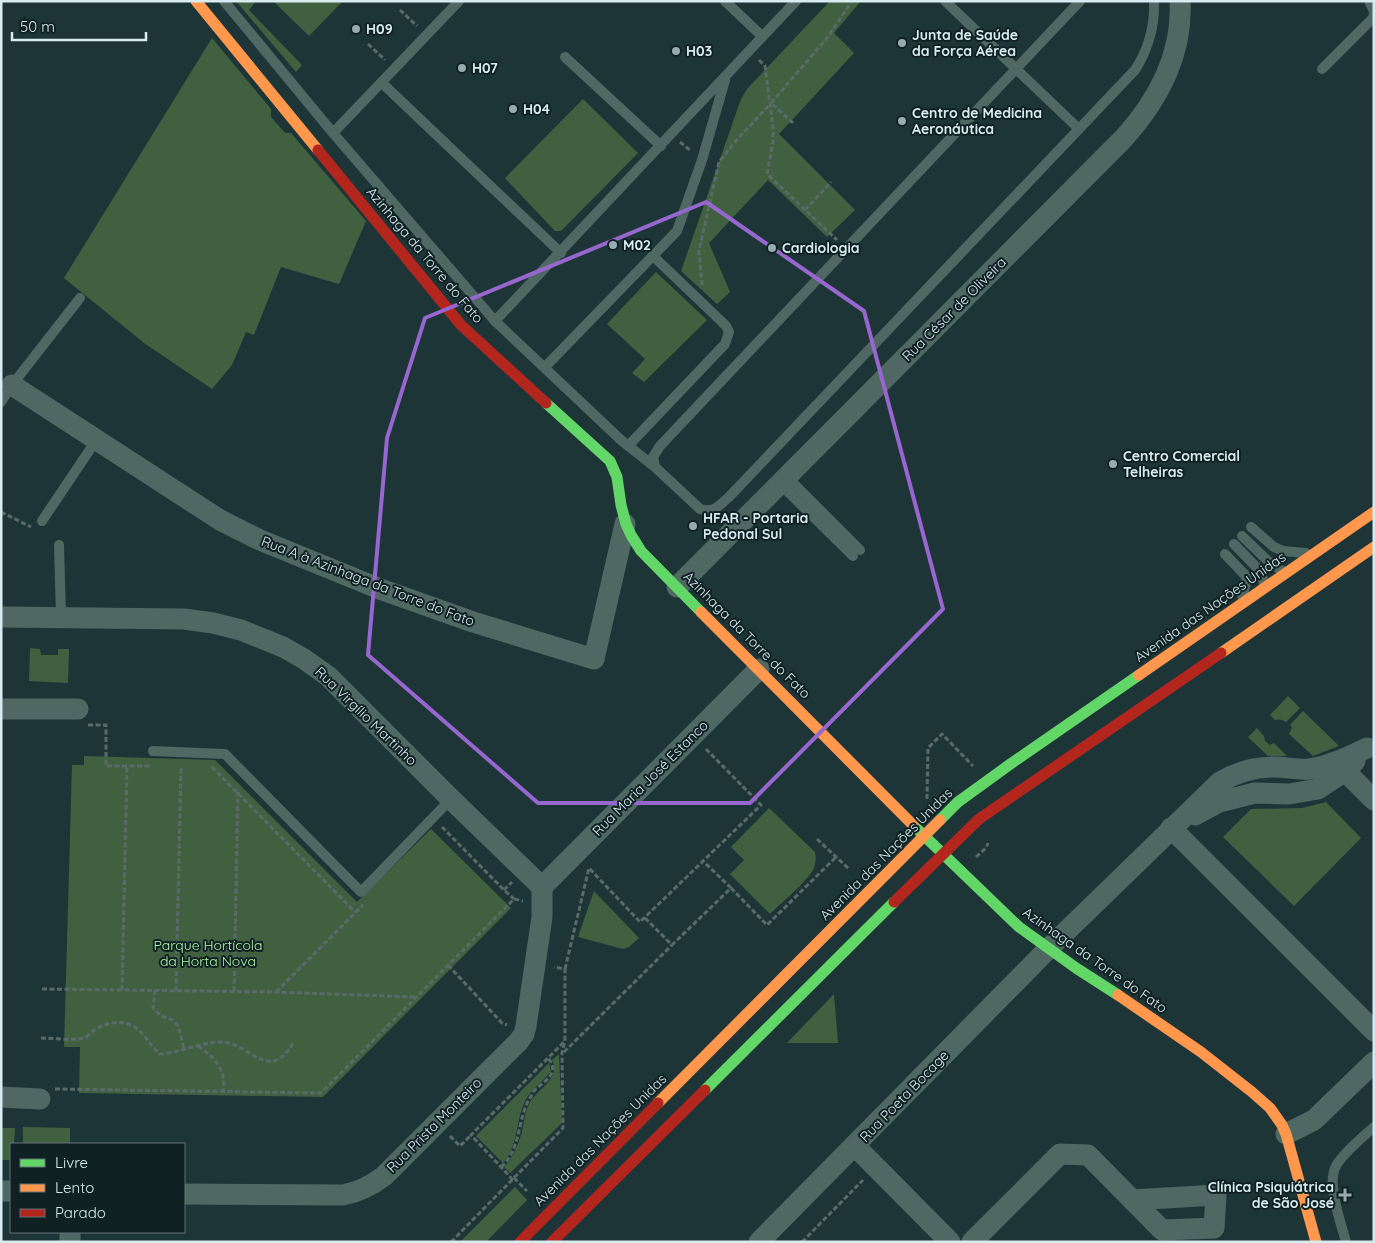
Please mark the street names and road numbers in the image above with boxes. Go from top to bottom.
street label: Azinhaga da Torre do Fato [363,183,487,327]
street label: Rua César de Oliveira [898,253,1010,365]
street label: Rua A à Azinhaga da Torre do Fato [259,532,477,630]
street label: Avenida das Nações Unidas [1131,548,1289,666]
street label: Azinhaga da Torre do Fato [680,568,814,702]
street label: Rua Virgílio Martinho [311,663,421,769]
street label: Rua Maria José Estanco [588,716,712,840]
street label: Avenida das Nações Unidas [816,784,956,924]
street label: Azinhaga da Torre do Fato [1019,903,1171,1017]
street label: Rua Poeta Bocage [856,1046,952,1146]
street label: Avenida das Nações Unidas [530,1070,670,1210]
street label: Rua Prista Monteiro [383,1074,485,1176]

